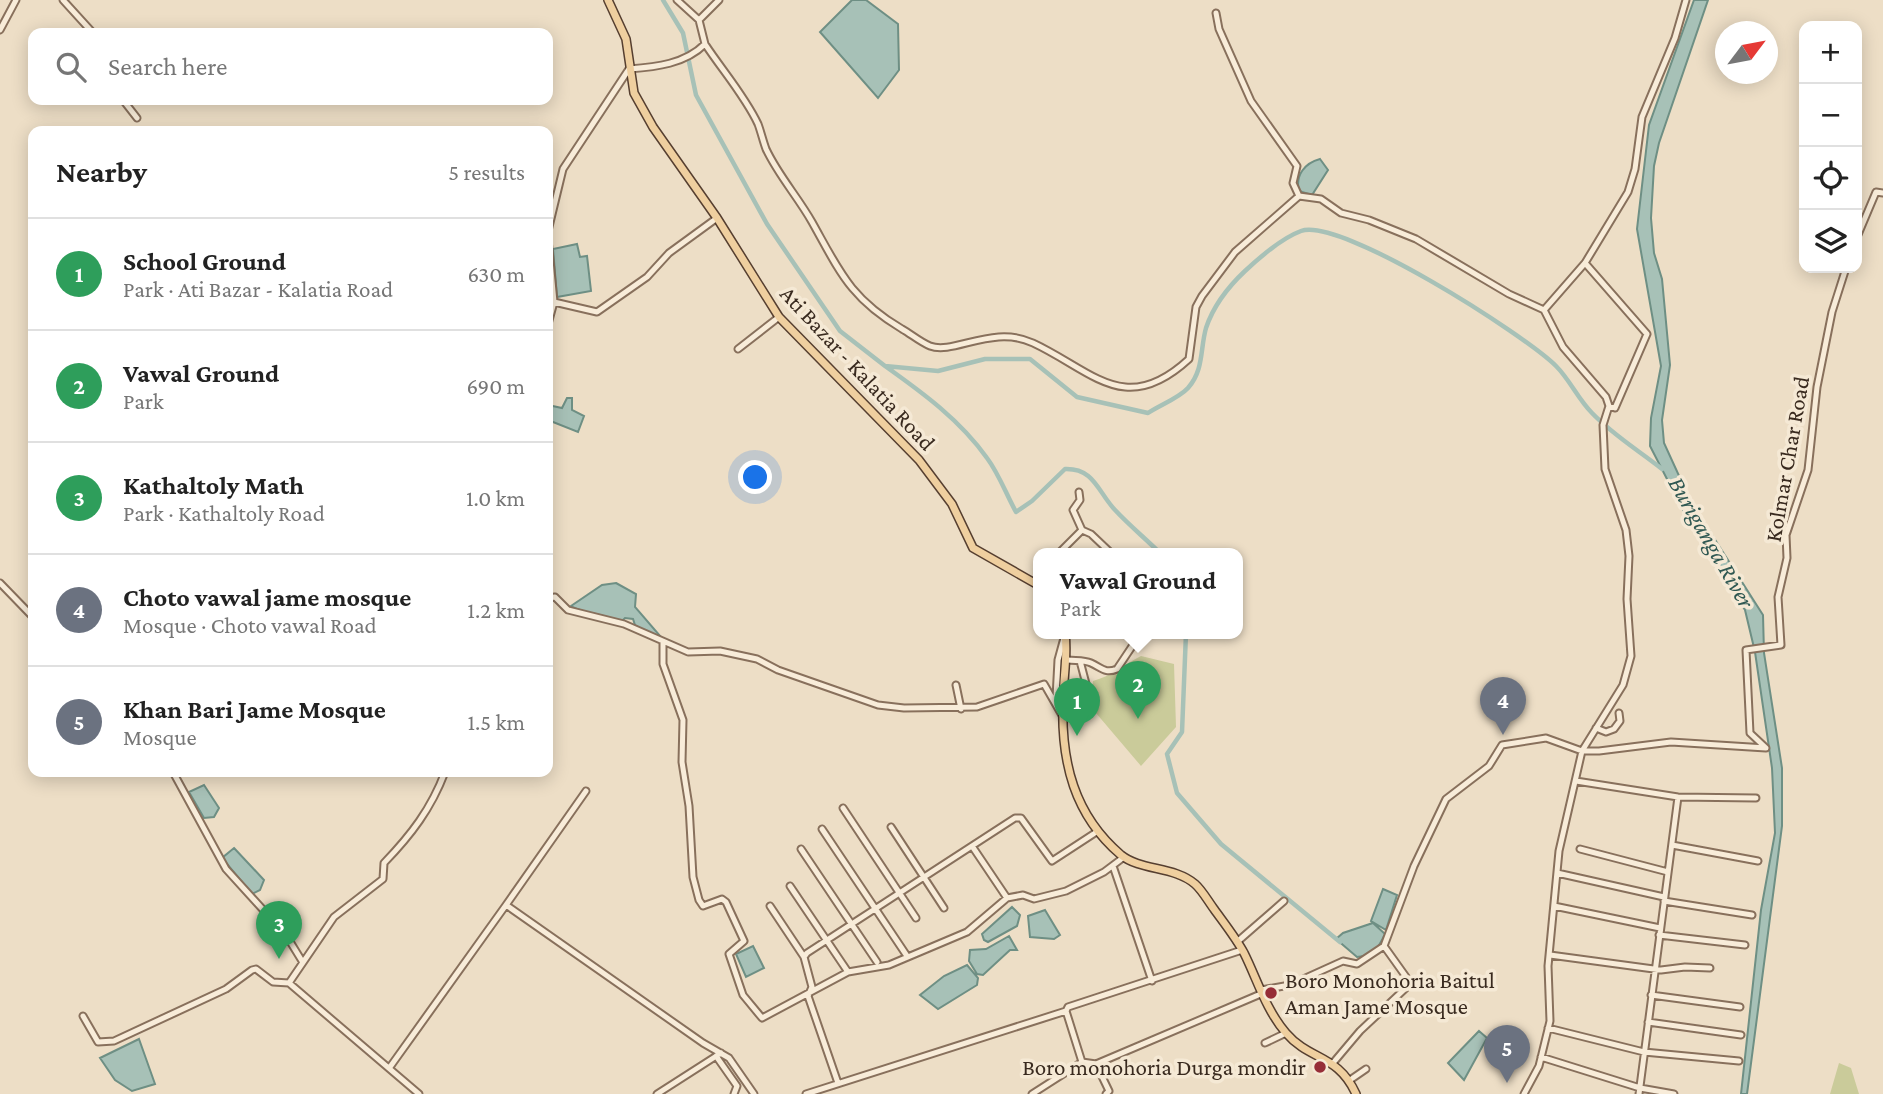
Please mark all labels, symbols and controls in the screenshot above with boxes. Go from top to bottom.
north arrow [1715,21,1778,84]
map controls [1799,21,1862,273]
button: + [1799,21,1862,84]
search box [28,28,553,105]
icon: search [52,48,90,86]
text: Search here [108,52,227,81]
button: − [1799,84,1862,147]
button: locate [1799,147,1862,210]
text: Nearby [56,155,147,188]
text: 5 results [448,159,525,185]
button: layers [1799,210,1862,273]
text: School Ground [123,247,286,276]
text: 1 [75,261,83,287]
text: 630 m [467,261,525,287]
text: Park · Ati Bazar - Kalatia Road [123,276,393,302]
street label: Ati Bazar - Kalatia Road [775,280,941,456]
text: Vawal Ground [123,359,279,388]
text: 2 [73,373,85,399]
text: 690 m [466,373,525,399]
street label: Kolmar Char Road [1760,374,1814,544]
text: Park [123,388,164,414]
your location [738,460,772,494]
text: Kathaltoly Math [123,471,304,500]
water label: Buriganga River [1663,471,1761,613]
text: 3 [73,485,85,511]
text: 1.0 km [466,485,525,511]
text: Park · Kathaltoly Road [123,500,325,526]
popup [1033,548,1243,639]
text: Vawal Ground [1060,566,1216,595]
text: Choto vawal jame mosque [123,583,411,612]
text: Park [1060,595,1101,621]
text: 4 [73,597,85,623]
text: 1.2 km [467,597,525,623]
text: Mosque · Choto vawal Road [123,612,377,638]
pin: 2 [1115,661,1161,719]
pin: 4 [1480,677,1526,735]
pin: 1 [1054,678,1100,736]
text: Khan Bari Jame Mosque [123,695,386,724]
text: 5 [73,709,85,735]
text: 1.5 km [467,709,525,735]
text: Mosque [123,724,197,750]
pin: 3 [256,901,302,959]
place label: Boro Monohoria Baitul Aman Jame Mosque [1285,967,1495,1019]
marker: Boro Monohoria Baitul Aman Jame Mosque [1263,985,1279,1001]
pin: 5 [1484,1025,1530,1083]
place label: Boro monohoria Durga mondir [1022,1054,1306,1080]
marker: Boro monohoria Durga mondir [1312,1059,1328,1075]

